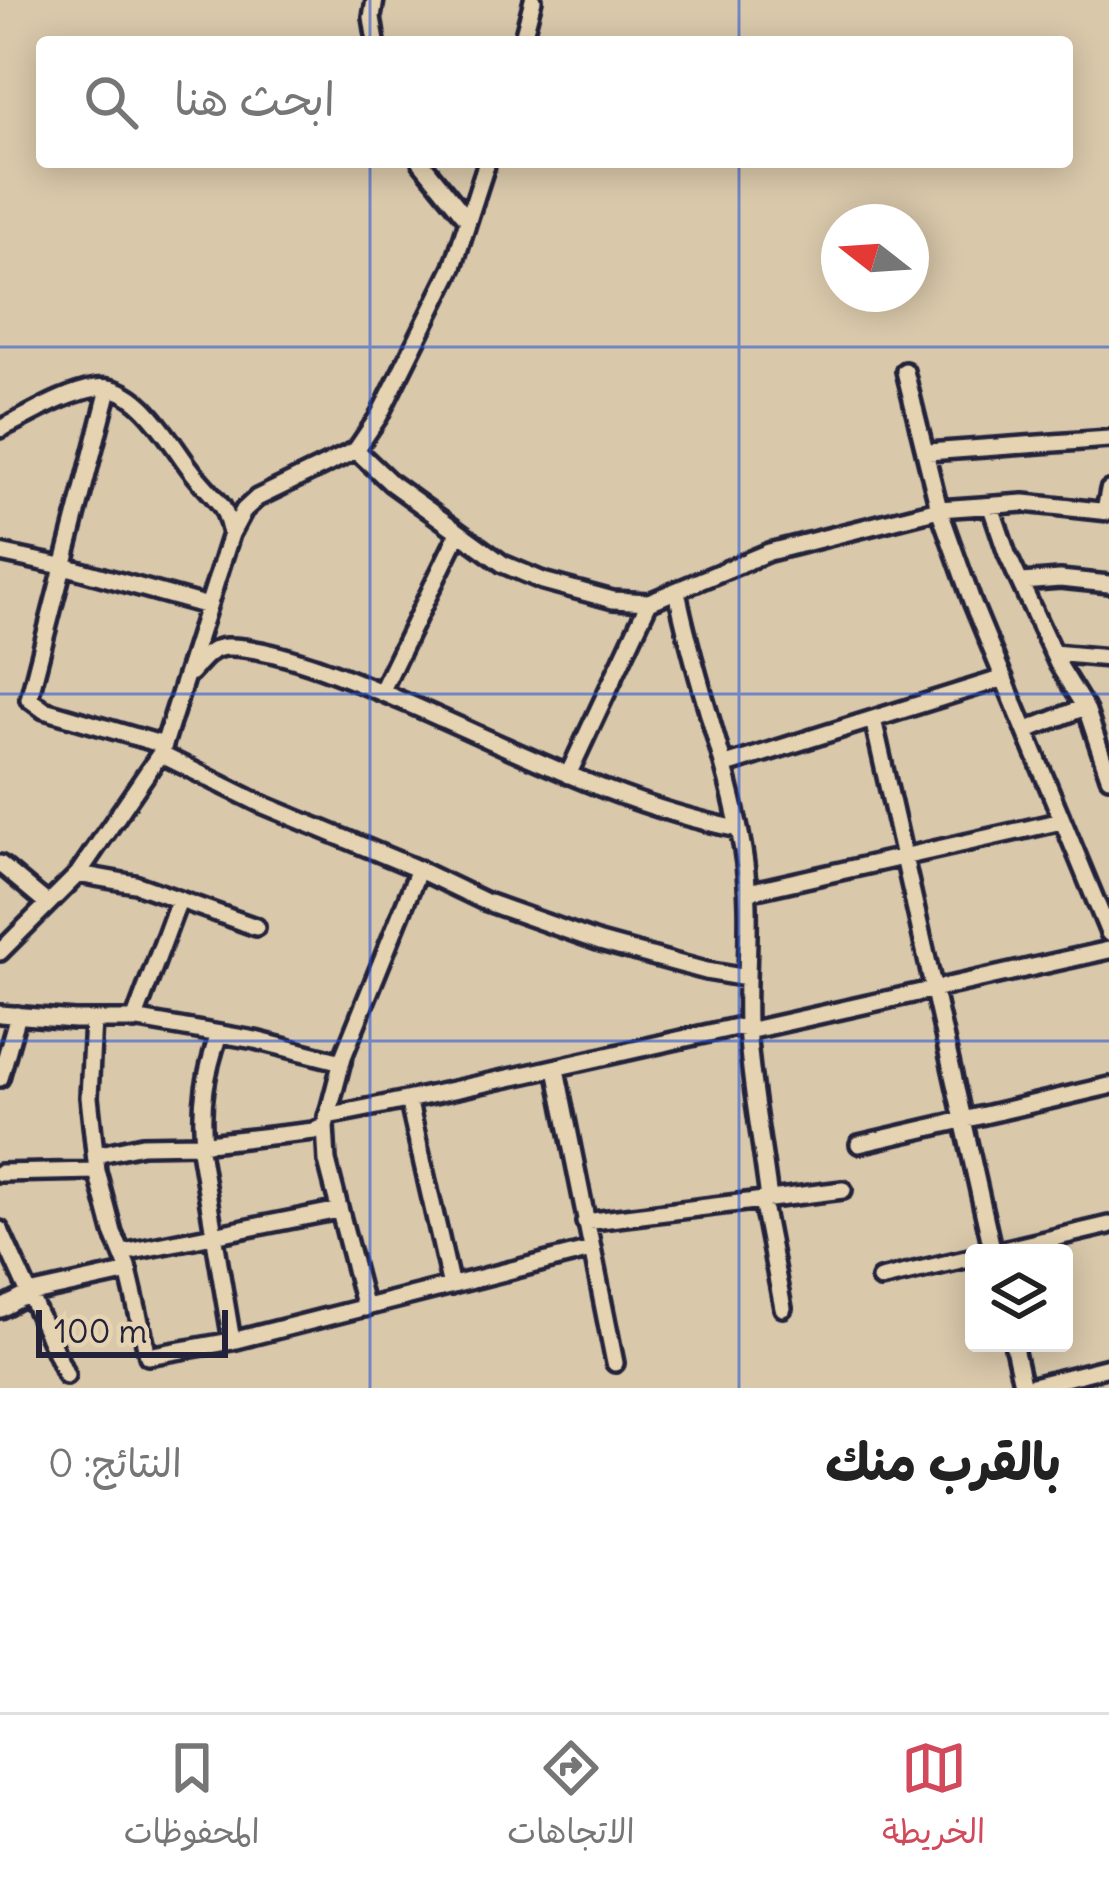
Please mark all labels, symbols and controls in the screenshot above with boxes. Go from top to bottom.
search box [36,36,1073,168]
icon: search [78,69,144,135]
text: ابحث هنا [174,71,335,127]
north arrow [821,204,929,312]
map controls [965,1244,1073,1352]
button: layers [965,1244,1073,1352]
scale bar [36,1304,228,1357]
text: 100 m [54,1310,147,1352]
text: بالقرب منك [825,1430,1061,1494]
text: النتائج: 0 [48,1439,182,1488]
tab: المحفوظات [124,1735,260,1861]
tab: الاتجاهات [507,1735,635,1861]
tab: الخريطة [882,1735,985,1861]

